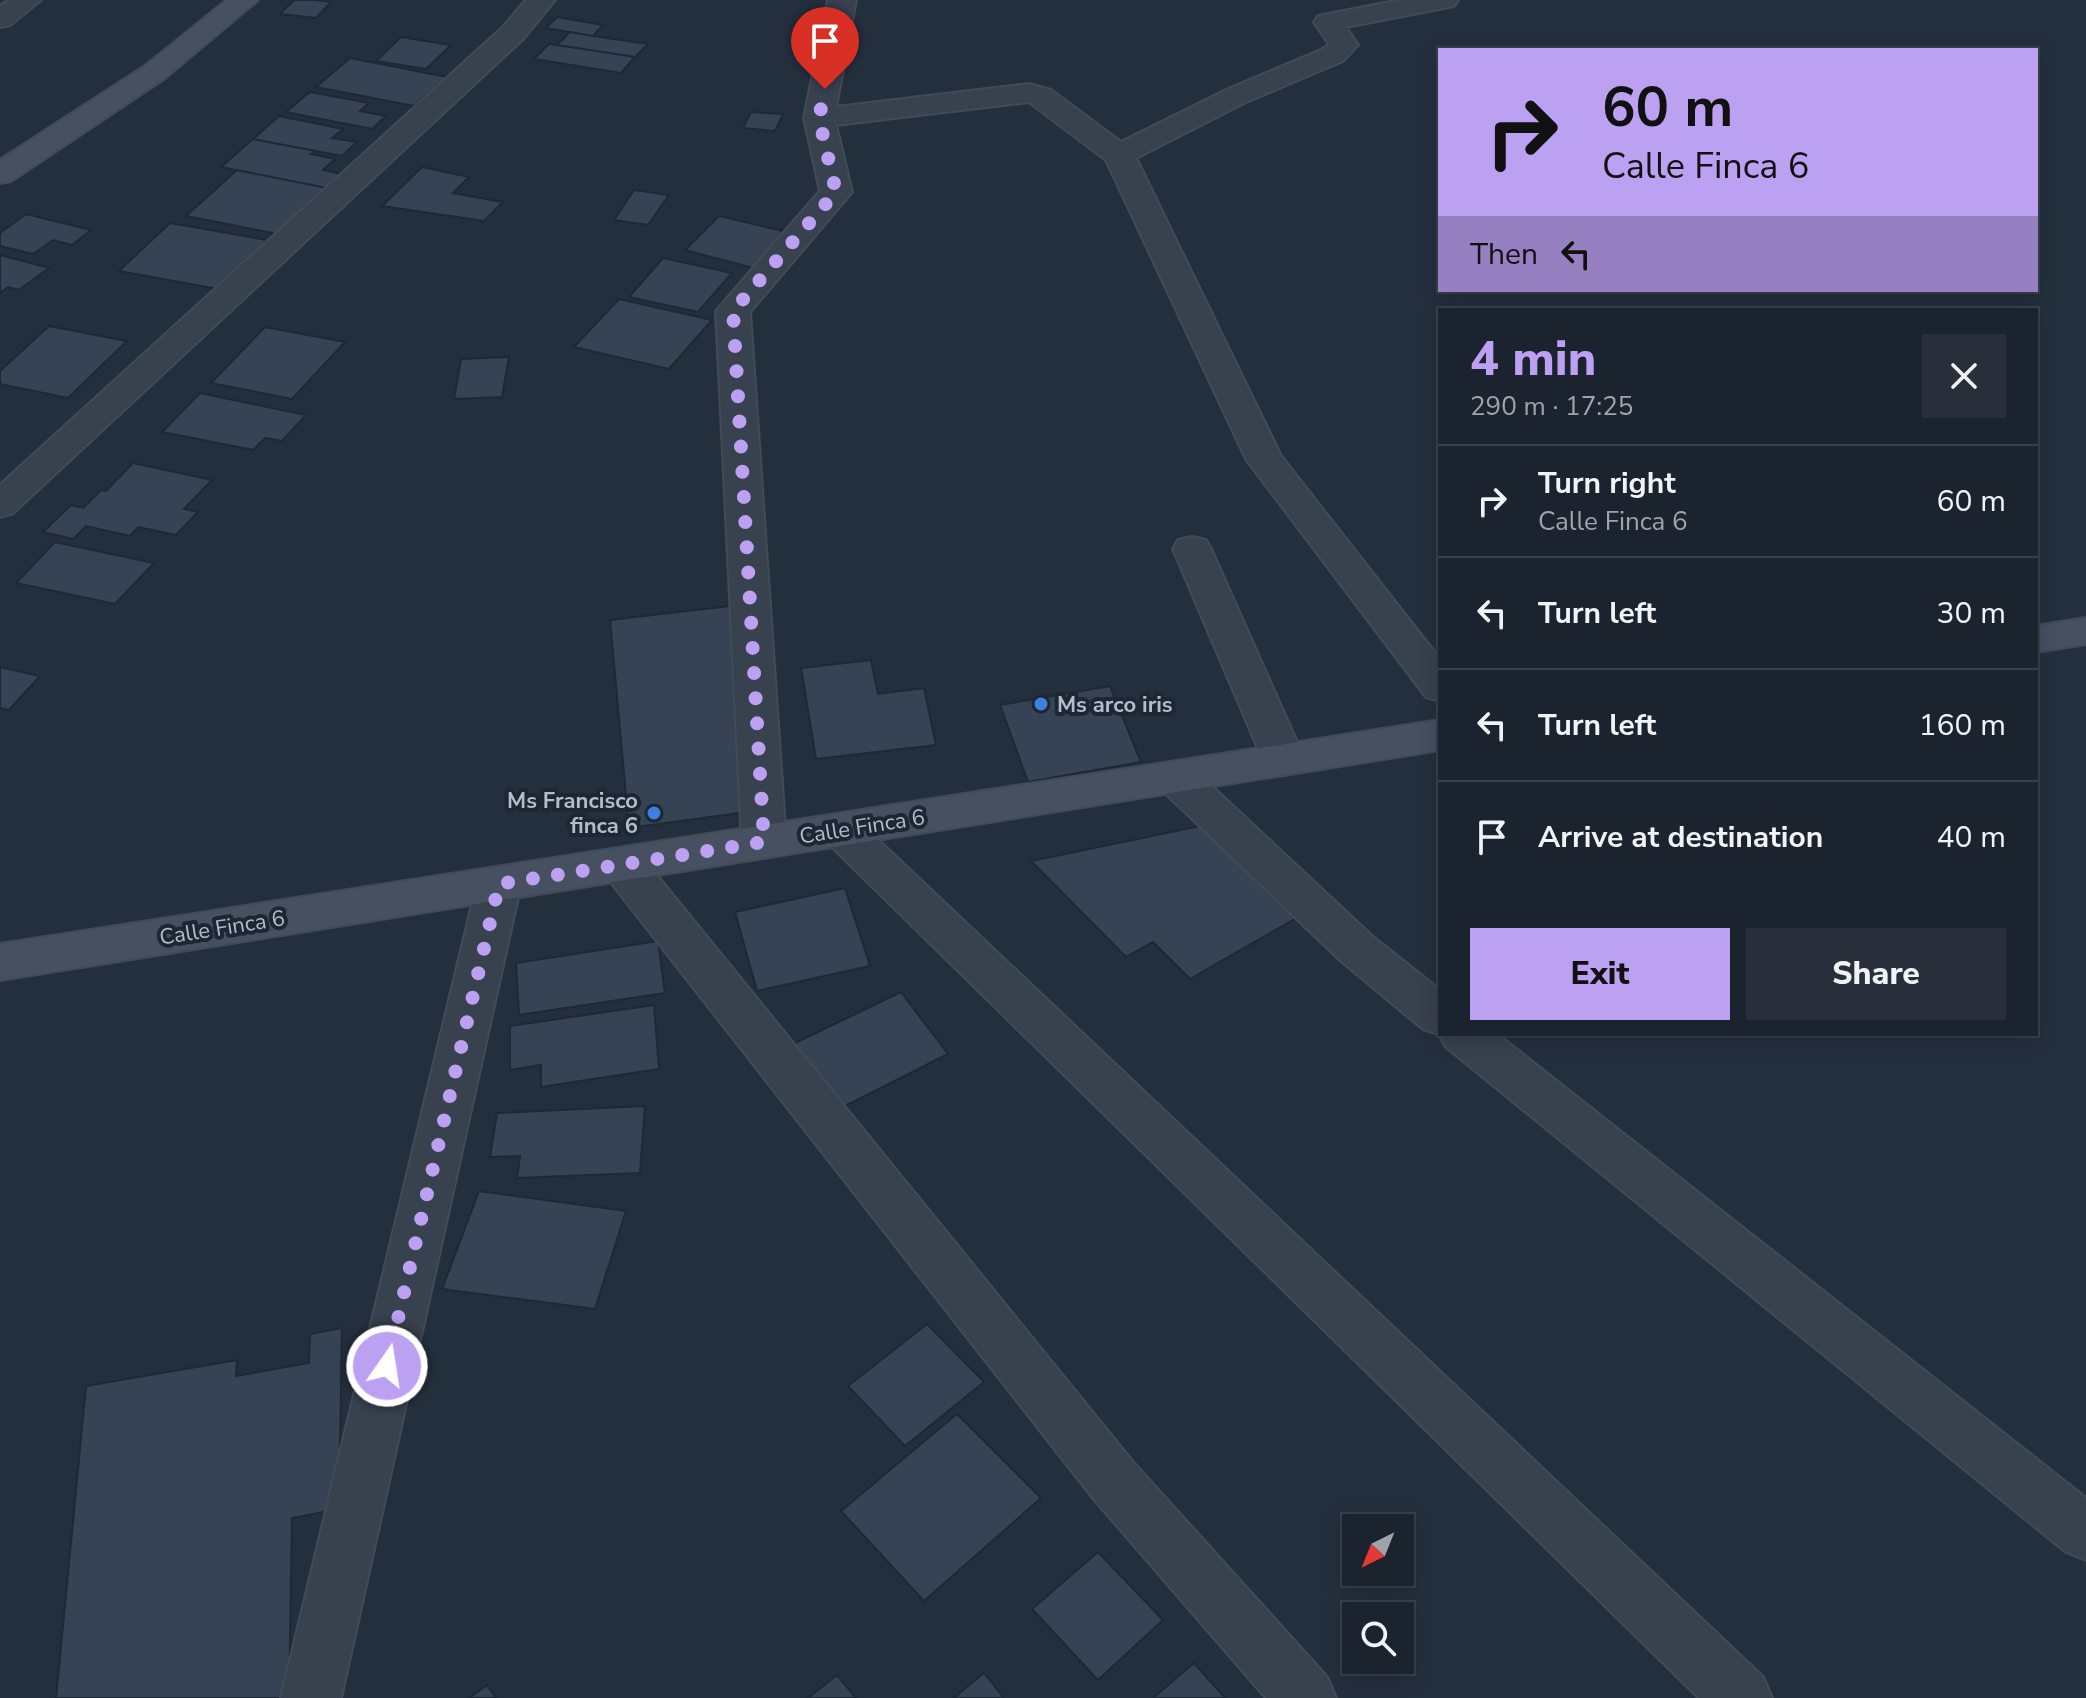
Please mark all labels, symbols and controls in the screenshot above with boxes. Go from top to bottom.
pin [791,7,859,89]
icon: arrive [803,19,847,63]
text: 60 m [1602,69,1733,146]
icon: right [1470,80,1574,184]
text: Calle Finca 6 [1602,142,1809,191]
icon: left [1554,232,1598,276]
text: Then [1470,234,1538,275]
text: 4 min [1470,326,1596,392]
button: close [1922,334,2006,418]
text: 290 m · 17:25 [1470,389,1633,424]
text: Turn right [1538,463,1676,504]
icon: right [1470,479,1514,523]
text: 60 m [1937,481,2006,522]
text: Calle Finca 6 [1538,504,1688,539]
icon: left [1470,591,1514,635]
text: Turn left [1538,593,1656,634]
text: 30 m [1937,593,2006,634]
place label: Ms arco iris [1057,690,1173,720]
marker: Ms arco iris [1032,695,1050,713]
icon: left [1470,703,1514,747]
text: Turn left [1538,705,1656,746]
text: 160 m [1919,705,2006,746]
place label: Ms Francisco finca 6 [507,786,638,841]
street label: Calle Finca 6 [797,802,927,852]
marker: Ms Francisco finca 6 [645,804,663,822]
icon: arrive [1470,815,1514,859]
text: Arrive at destination [1538,817,1823,858]
text: 40 m [1937,817,2006,858]
street label: Calle Finca 6 [157,903,287,953]
button: Exit [1470,928,1730,1020]
button: Share [1746,928,2006,1020]
position arrow [345,1324,429,1408]
north arrow [1342,1514,1414,1586]
map controls [1342,1514,1414,1674]
button: search [1342,1602,1414,1674]

